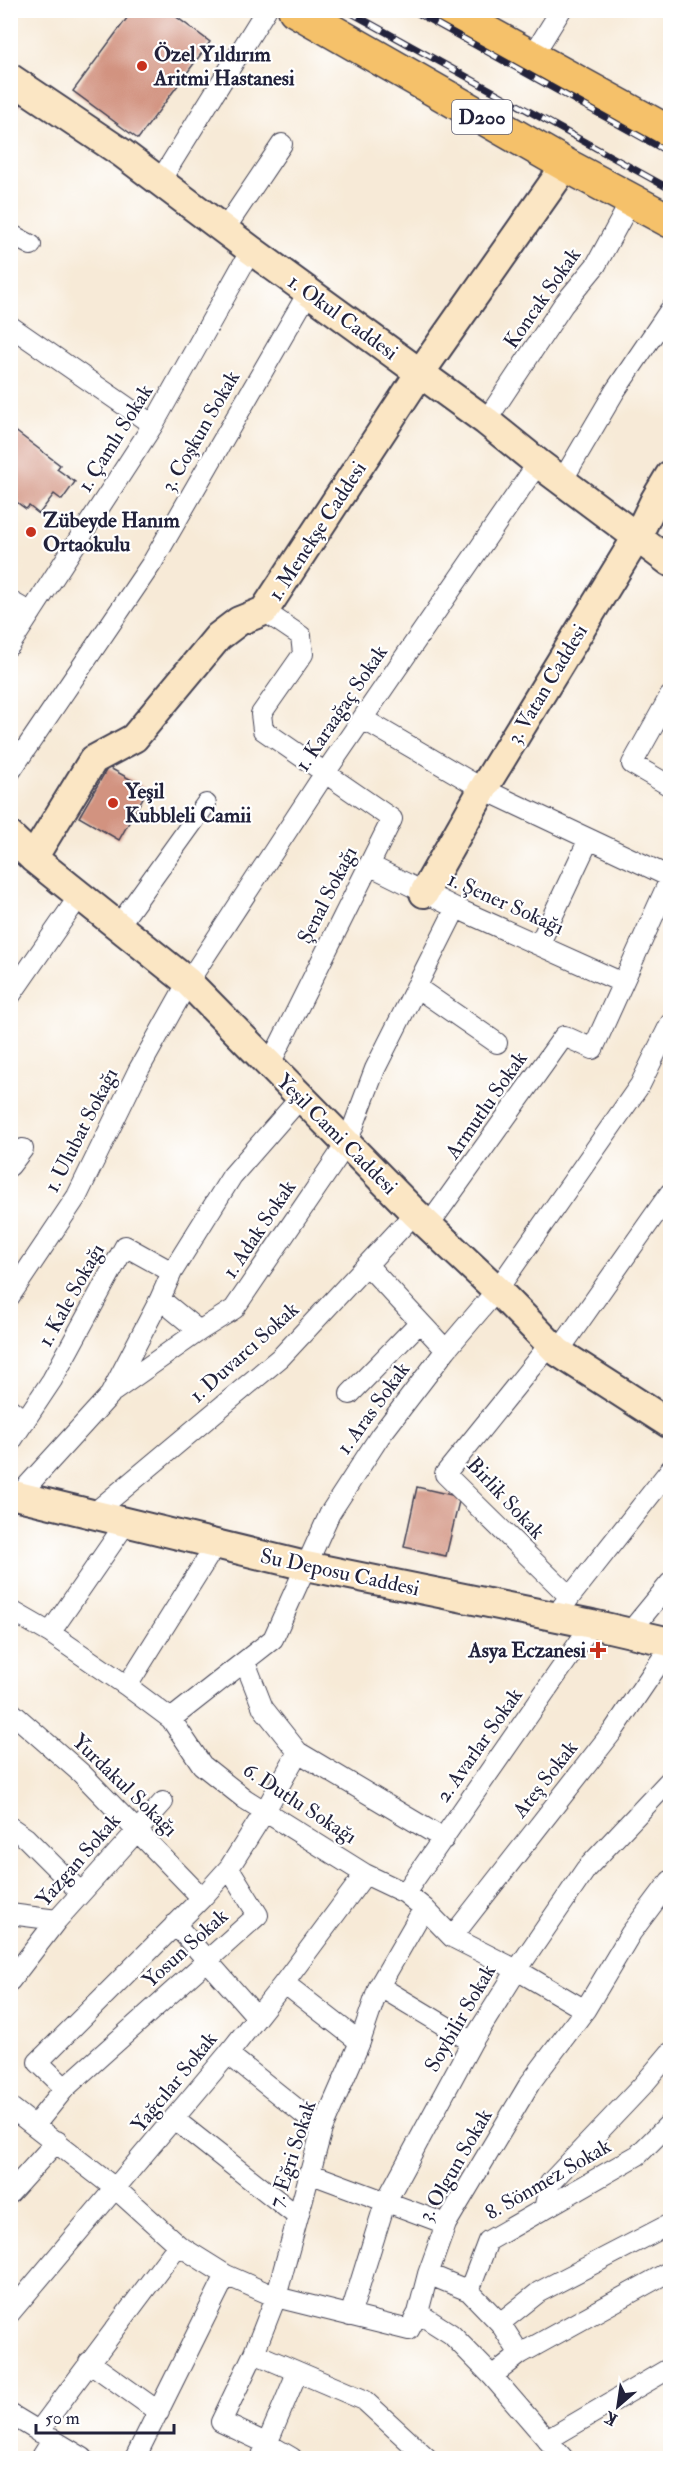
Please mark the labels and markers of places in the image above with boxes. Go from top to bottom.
place label: Özel Yıldırım Aritmi Hastanesi [153,41,295,92]
marker: Özel Yıldırım Aritmi Hastanesi [135,59,149,73]
place label: Zübeyde Hanım Ortaokulu [43,507,180,558]
marker: Zübeyde Hanım Ortaokulu [24,525,38,539]
place label: Yeşil Kubbleli Camii [124,778,252,829]
marker: Yeşil Kubbleli Camii [106,796,120,810]
place label: Asya Eczanesi [467,1637,586,1664]
marker: Asya Eczanesi [591,1643,605,1657]

